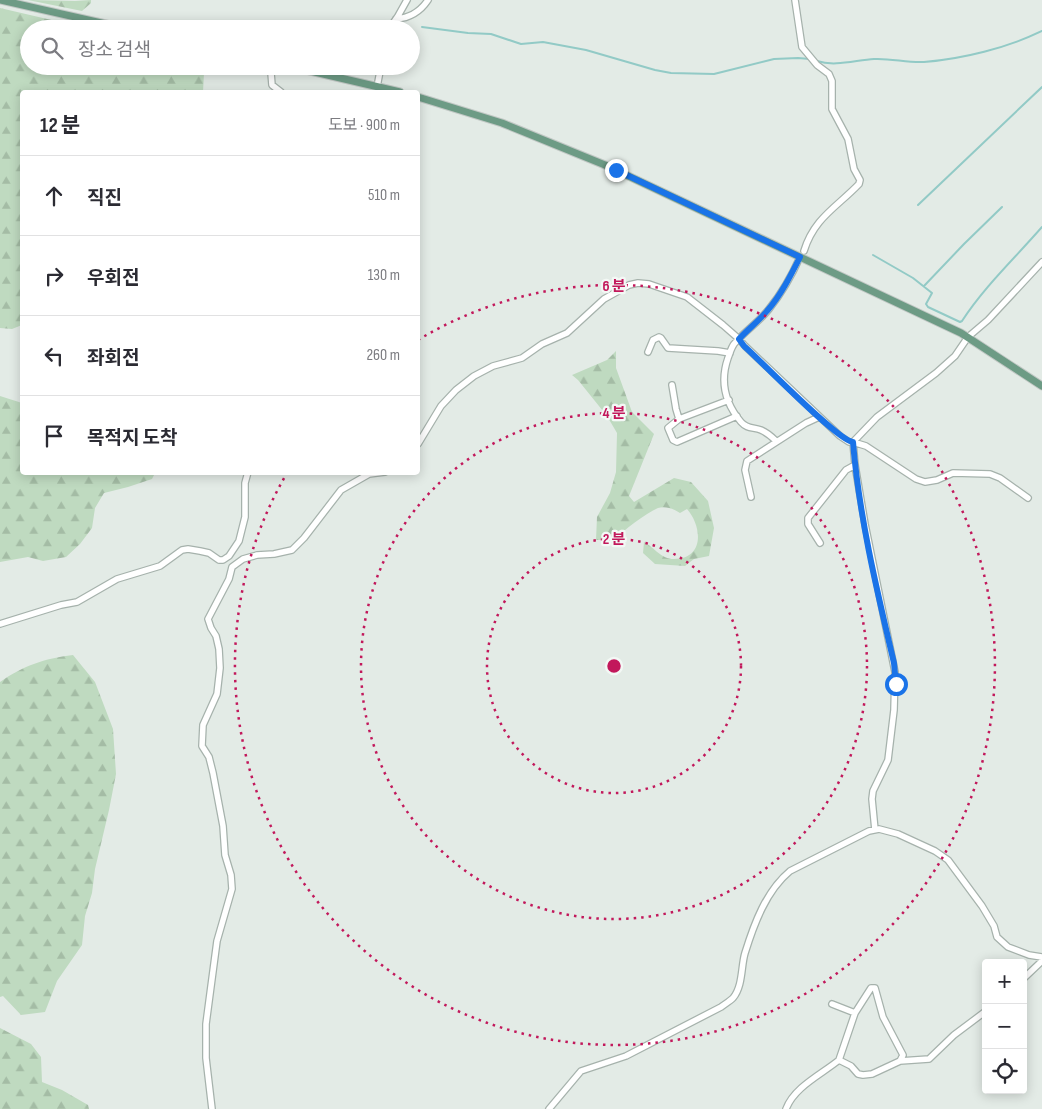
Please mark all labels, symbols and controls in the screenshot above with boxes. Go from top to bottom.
search box [20,20,420,75]
icon: search [38,34,66,62]
text: 장소 검색 [78,39,151,62]
text: 12 분 [40,113,80,138]
text: 도보 · 900 m [328,116,400,135]
route end [605,159,628,182]
icon: ahead [40,182,68,210]
text: 510 m [368,186,400,205]
text: 직진 [87,187,122,210]
icon: right [40,262,68,290]
text: 130 m [368,266,400,285]
text: 우회전 [87,267,139,290]
text: 6 분 [602,277,626,296]
icon: left [40,342,68,370]
text: 260 m [366,346,400,365]
text: 좌회전 [87,347,139,370]
text: 4 분 [602,404,626,423]
icon: arrive [40,422,68,450]
text: 목적지 도착 [87,427,177,450]
text: 2 분 [603,530,626,549]
centre of rings [605,657,623,675]
route start [885,673,908,696]
map controls [982,959,1027,1094]
button: + [982,959,1027,1004]
button: − [982,1004,1027,1049]
button: locate [982,1049,1027,1094]

